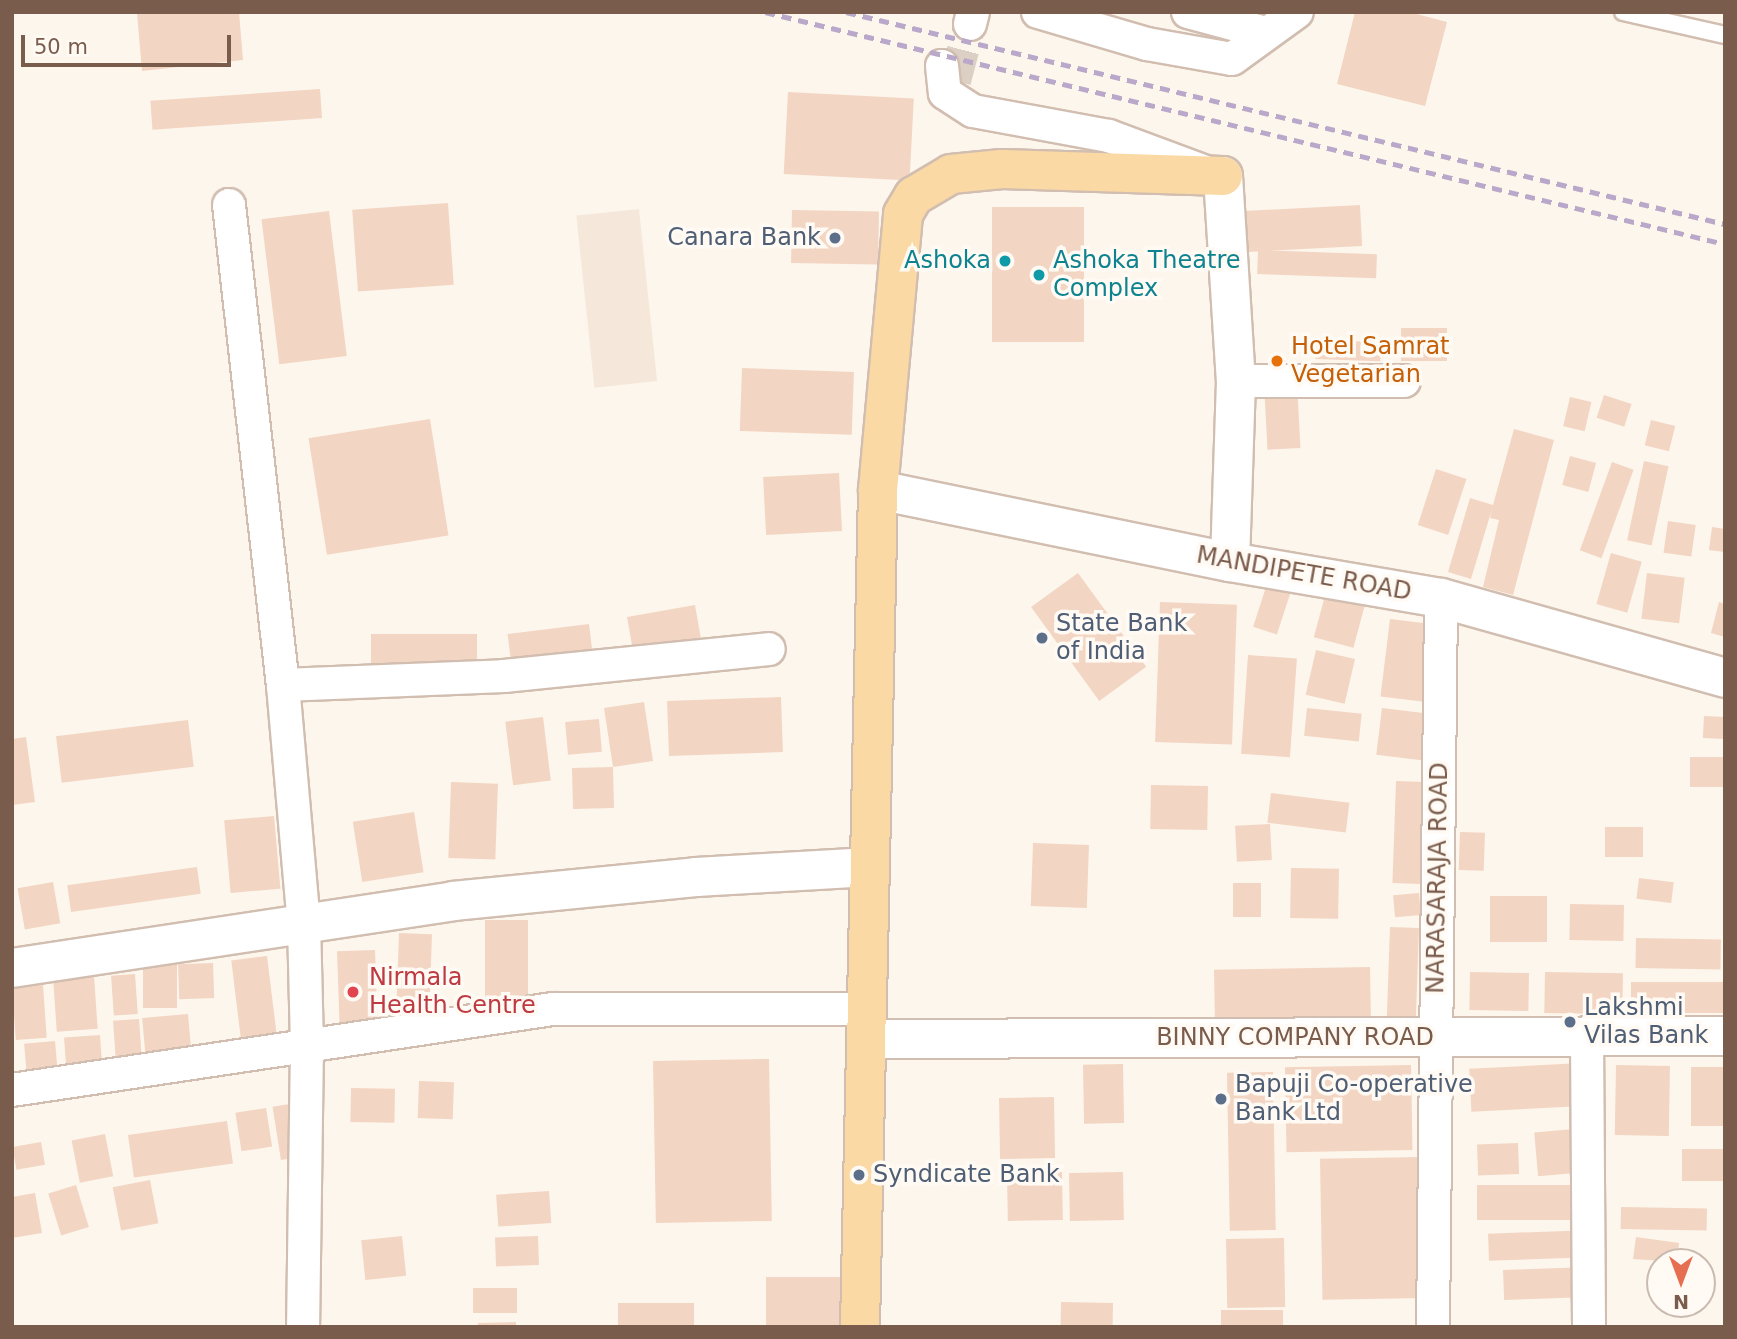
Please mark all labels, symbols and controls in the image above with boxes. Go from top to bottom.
scale bar [24,21,234,65]
text: 50 m [34,35,88,59]
place label: Canara Bank [667,224,821,252]
marker: Canara Bank [827,230,843,246]
place label: Ashoka [904,247,991,275]
place label: Ashoka Theatre Complex [1053,247,1240,303]
marker: Ashoka [997,253,1013,269]
marker: Ashoka Theatre Complex [1031,267,1047,283]
place label: Hotel Samrat Vegetarian [1291,333,1450,389]
marker: Hotel Samrat Vegetarian [1269,353,1285,369]
street label: MANDIPETE ROAD [1194,541,1414,607]
place label: State Bank of India [1056,610,1187,666]
marker: State Bank of India [1034,630,1050,646]
street label: NARASARAJA ROAD [1422,762,1454,994]
place label: Nirmala Health Centre [369,964,536,1020]
marker: Nirmala Health Centre [343,982,363,1002]
place label: Lakshmi Vilas Bank [1584,994,1708,1050]
marker: Lakshmi Vilas Bank [1562,1014,1578,1030]
street label: BINNY COMPANY ROAD [1156,1024,1434,1052]
place label: Bapuji Co-operative Bank Ltd [1235,1071,1473,1127]
marker: Bapuji Co-operative Bank Ltd [1213,1091,1229,1107]
place label: Syndicate Bank [873,1161,1060,1189]
marker: Syndicate Bank [851,1167,867,1183]
north arrow [1646,1248,1716,1318]
text: N [1673,1291,1689,1313]

